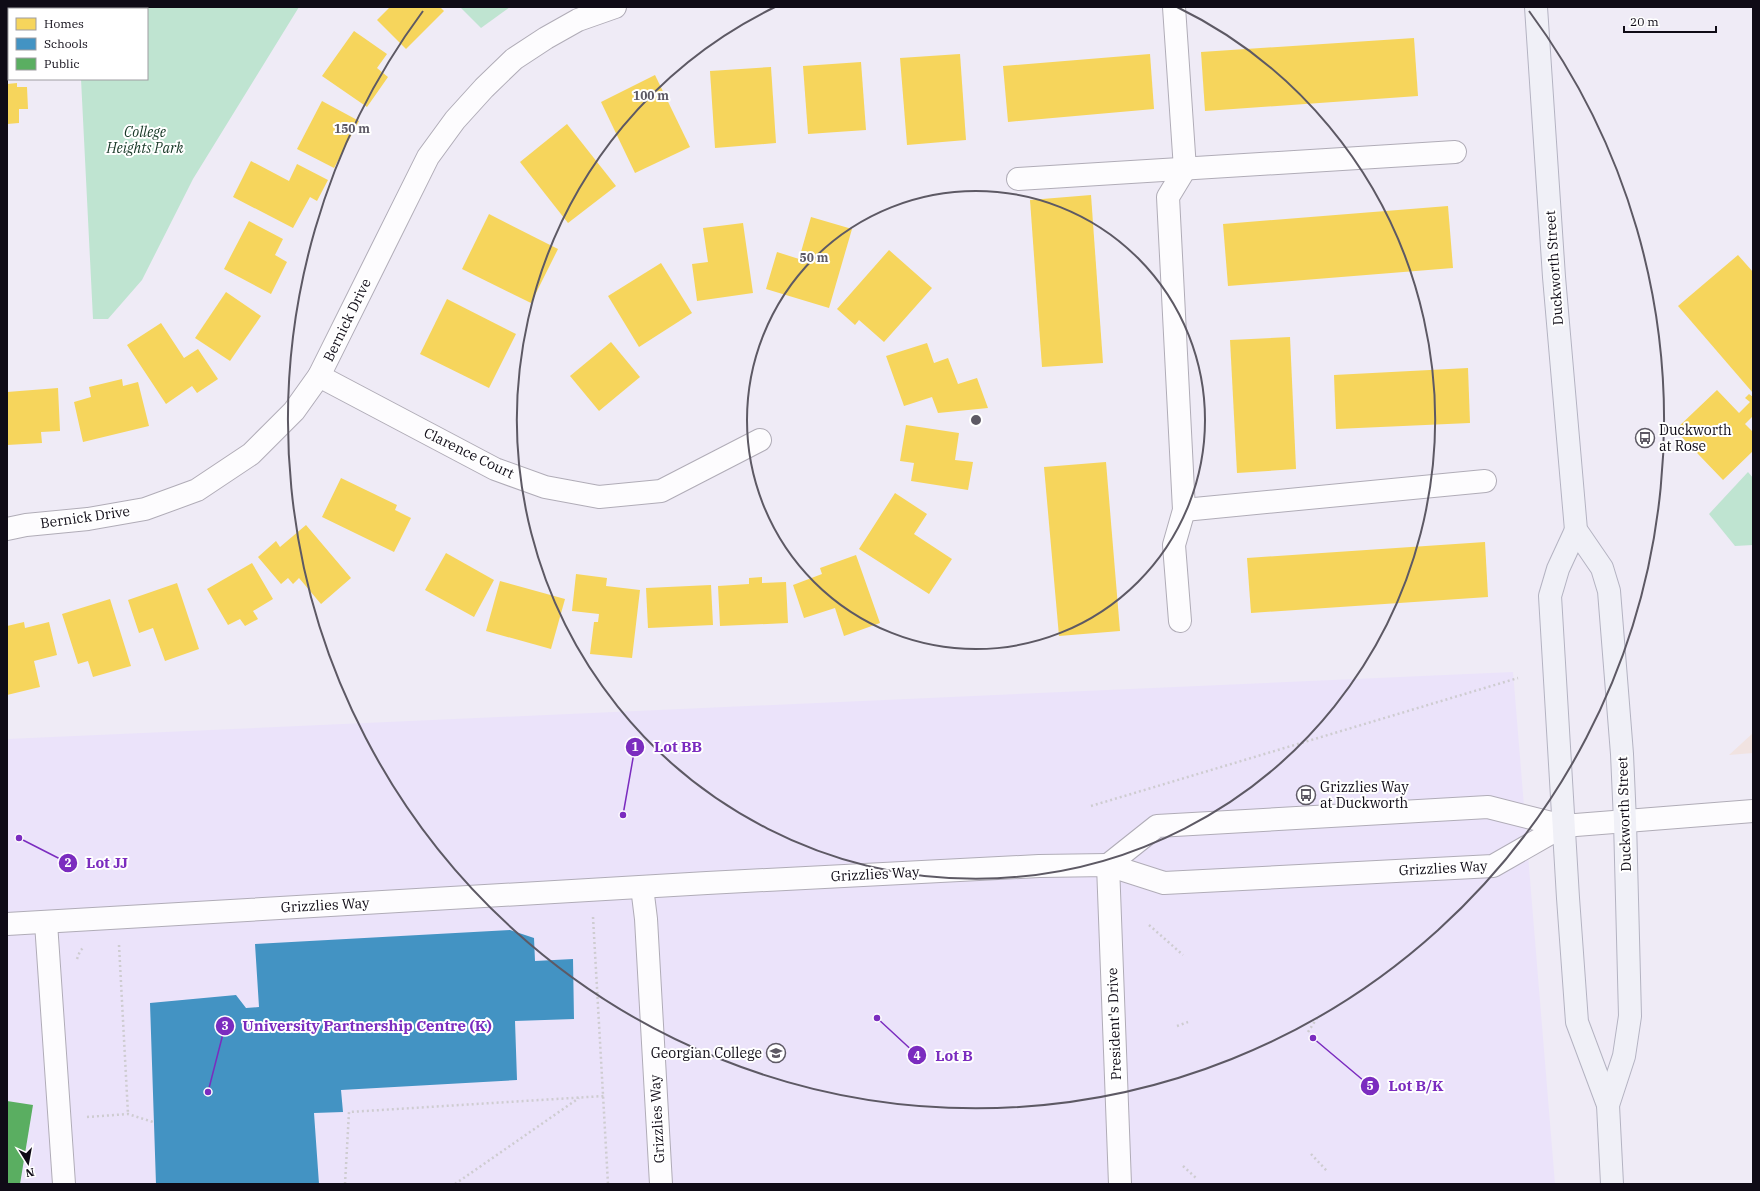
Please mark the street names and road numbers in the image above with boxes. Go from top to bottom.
street label: Duckworth Street [1541,210,1567,326]
street label: Bernick Drive [319,275,375,365]
street label: Clarence Court [421,423,517,483]
street label: Bernick Drive [39,502,131,532]
street label: Duckworth Street [1613,756,1635,872]
street label: Grizzlies Way [1398,857,1488,879]
street label: Grizzlies Way [830,863,920,885]
street label: Grizzlies Way [280,894,370,916]
street label: President's Drive [1103,967,1125,1081]
street label: Grizzlies Way [646,1074,668,1164]

